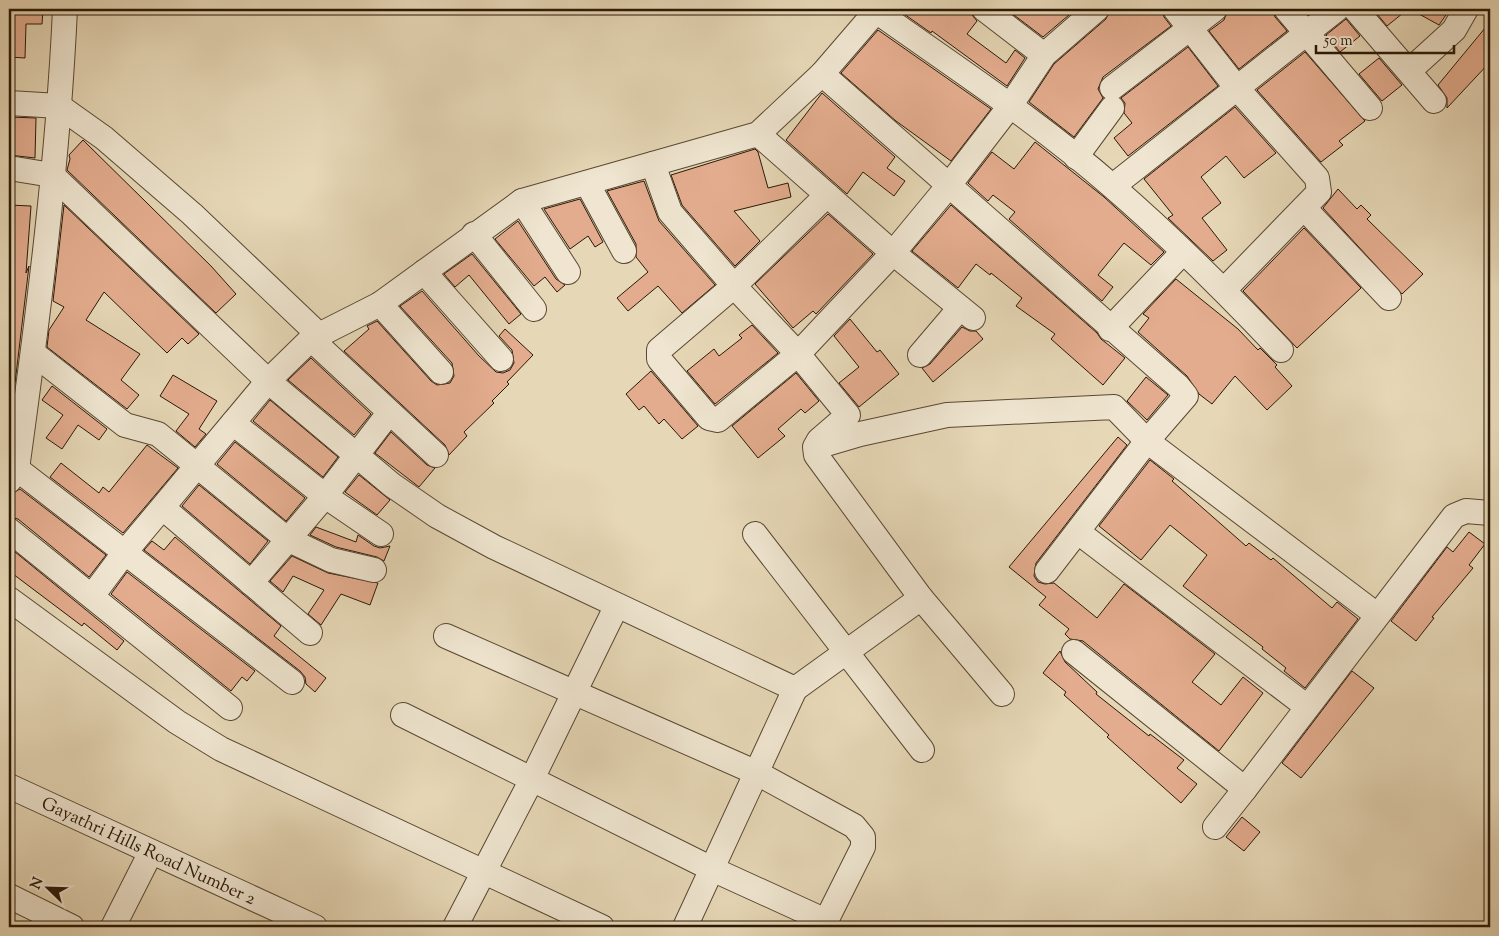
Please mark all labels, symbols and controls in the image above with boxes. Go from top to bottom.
scale bar [1316,22,1454,54]
text: 50 m [1323,31,1353,52]
street label: Gayathri Hills Road Number 2 [38,791,258,909]
north arrow [22,864,72,914]

